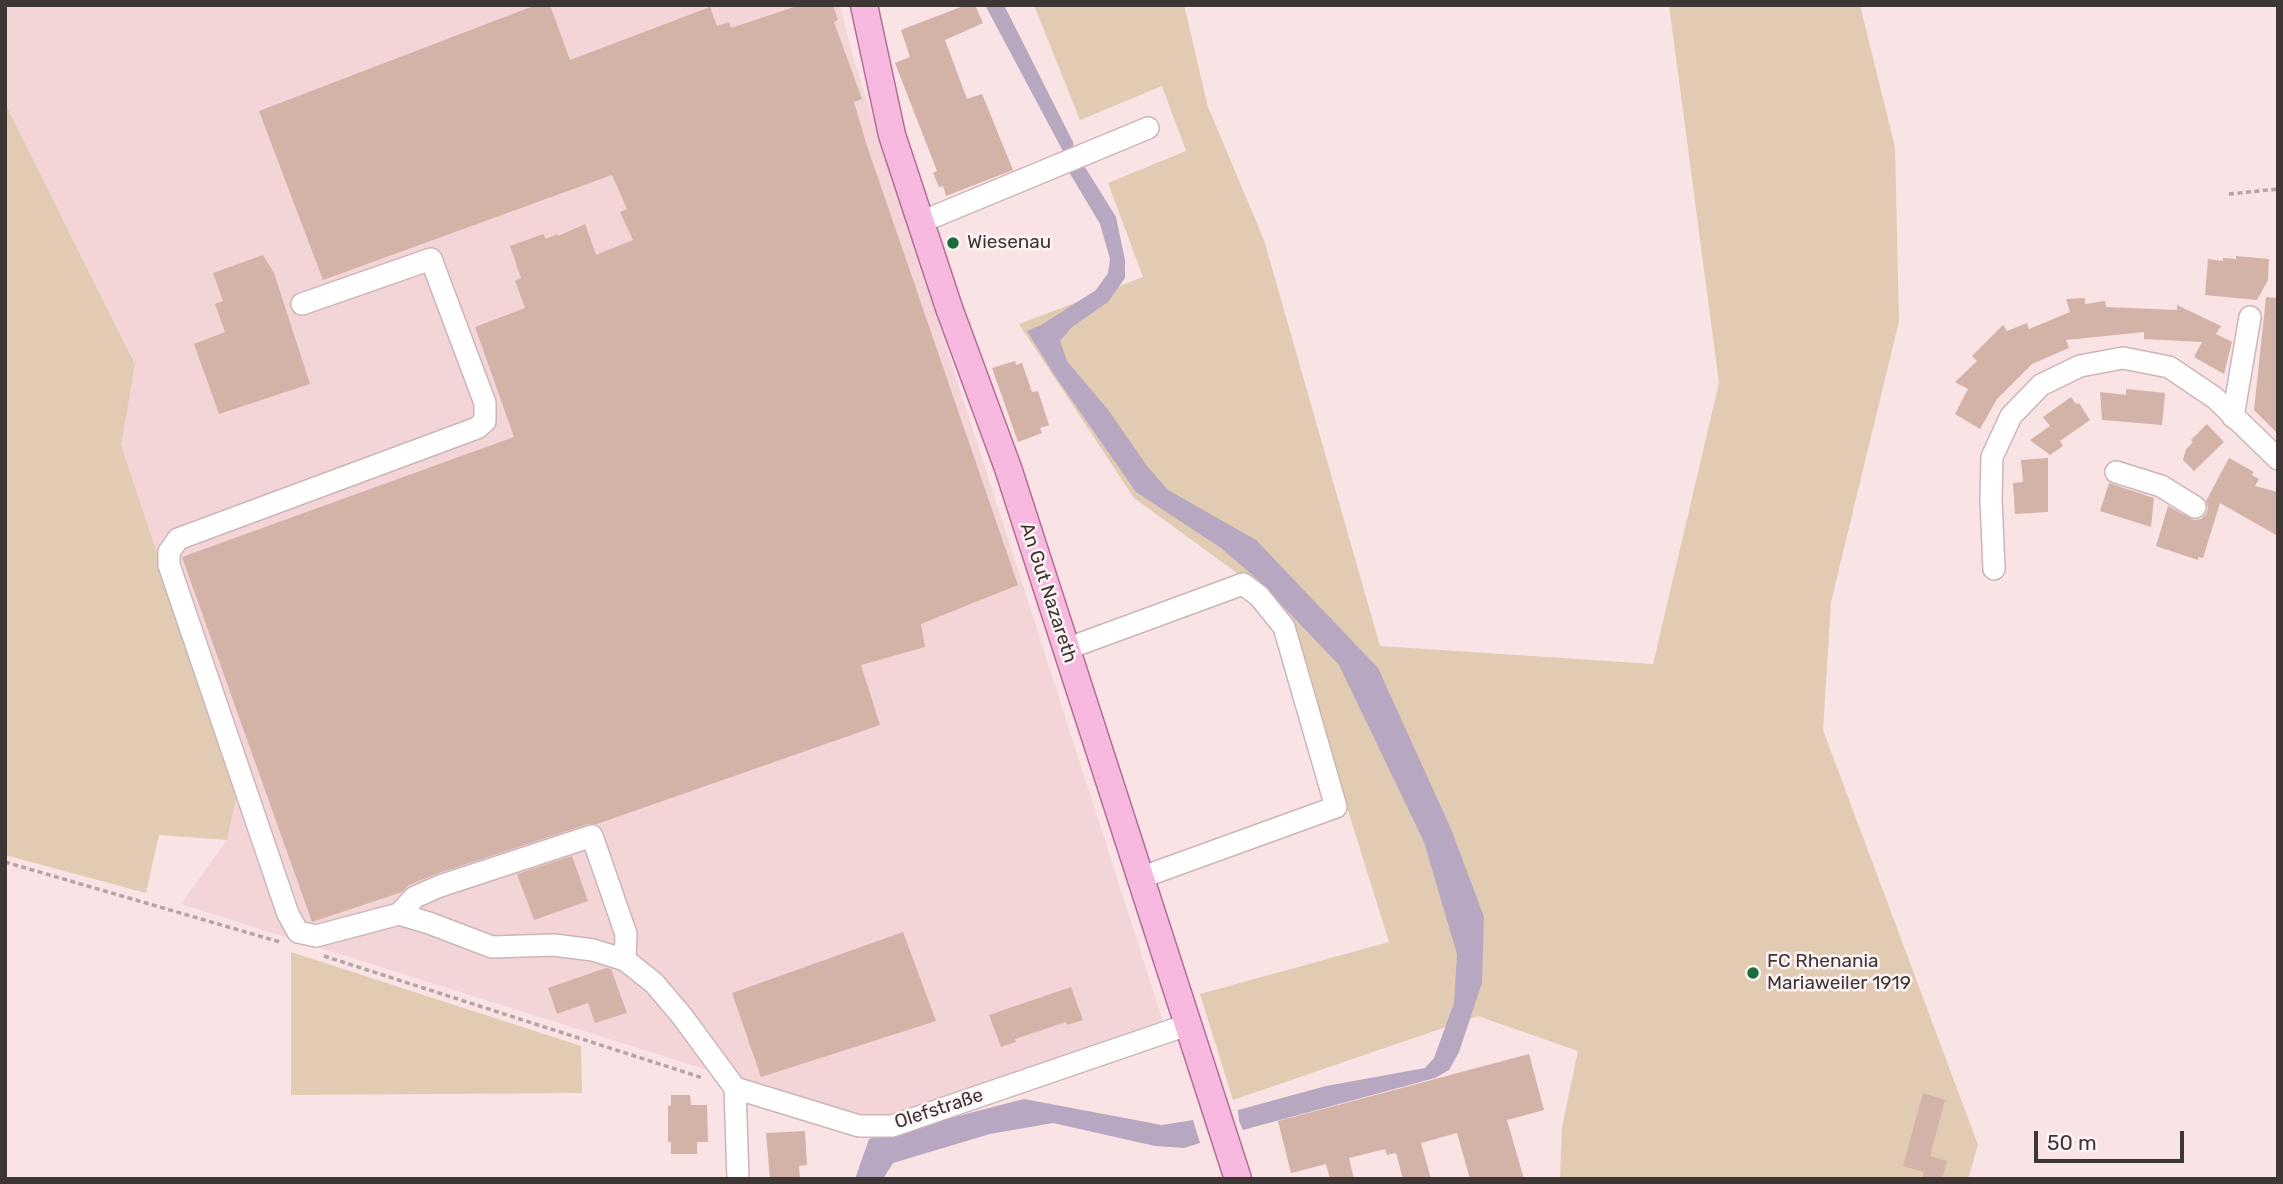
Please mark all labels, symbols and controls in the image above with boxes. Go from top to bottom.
place label: Wiesenau [967,232,1051,254]
marker: Wiesenau [945,235,961,251]
street label: An Gut Nazareth [1015,520,1081,666]
place label: FC Rhenania Mariaweiler 1919 [1767,951,1911,995]
marker: FC Rhenania Mariaweiler 1919 [1745,965,1761,981]
street label: Olefstraße [892,1084,986,1134]
scale bar [2038,1118,2188,1162]
text: 50 m [2047,1130,2097,1155]

